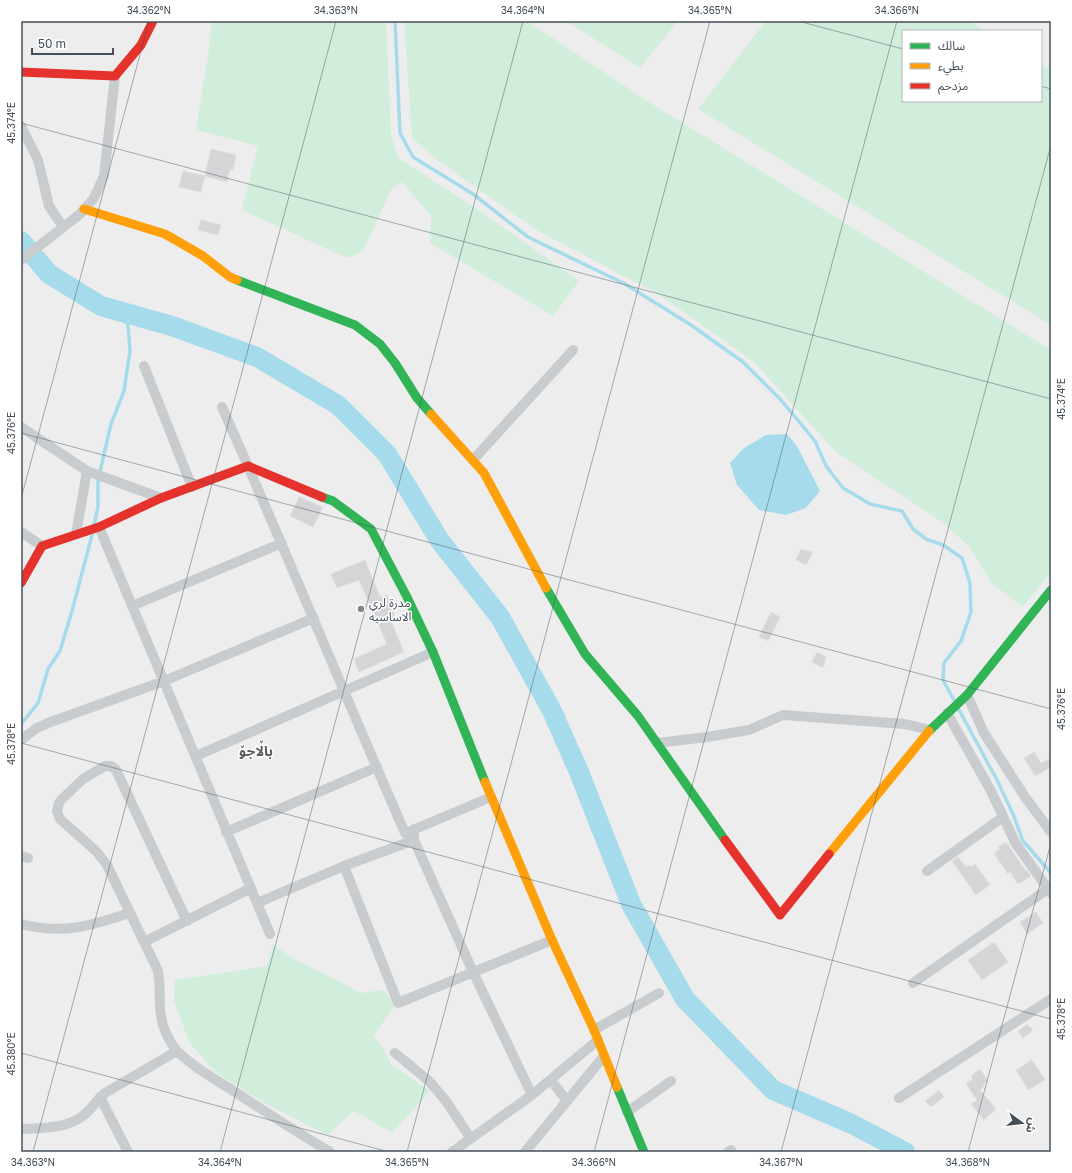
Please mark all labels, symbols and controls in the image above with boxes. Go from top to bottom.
text: 34.362°N [127,4,171,16]
text: 34.363°N [314,4,358,16]
text: 34.364°N [501,4,545,16]
text: 34.365°N [688,4,732,16]
text: 34.366°N [875,4,919,16]
scale bar [32,30,113,56]
legend [902,30,1042,102]
text: 50 m [38,36,66,51]
text: سالك [938,38,965,53]
text: بطيء [938,58,964,76]
text: مزدحم [938,78,968,95]
text: 45.374°E [5,102,17,144]
text: 45.374°E [1055,378,1067,420]
text: 45.376°E [5,412,17,454]
place label: مدرة لري الاساسیه [369,595,412,624]
marker: مدرة لري الاساسیه [356,604,366,614]
text: 45.376°E [1055,688,1067,730]
text: 45.378°E [5,723,17,765]
district label: باڵاجۆ [239,740,273,759]
text: 45.378°E [1055,998,1067,1040]
text: 45.380°E [5,1032,17,1076]
north arrow [1002,1103,1042,1143]
text: ش [1023,1116,1040,1135]
text: 34.363°N [11,1156,55,1168]
text: 34.364°N [198,1156,242,1168]
text: 34.365°N [385,1156,429,1168]
text: 34.366°N [572,1156,616,1168]
text: 34.367°N [759,1156,803,1168]
text: 34.368°N [946,1156,990,1168]

